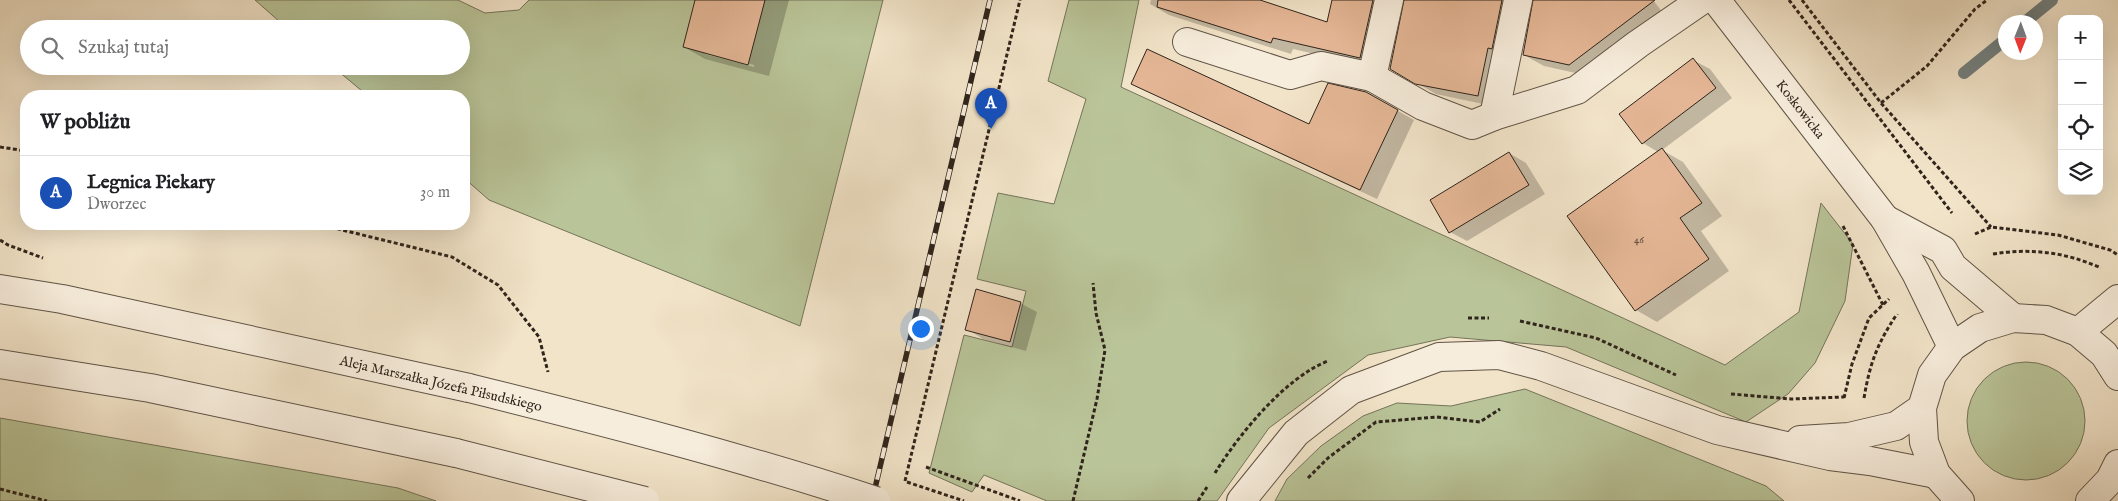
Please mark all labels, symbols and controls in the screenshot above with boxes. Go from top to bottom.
north arrow [1998,15,2043,60]
map controls [2058,15,2103,195]
button: + [2058,15,2103,60]
search box [20,20,470,75]
icon: search [38,34,66,62]
text: Szukaj tutaj [78,36,169,60]
button: − [2058,60,2103,105]
street label: Koskowicka [1772,77,1829,143]
pin: A [975,88,1007,129]
button: locate [2058,105,2103,150]
text: W pobliżu [40,109,130,136]
button: layers [2058,150,2103,195]
text: Legnica Piekary [87,171,215,195]
text: A [51,183,61,203]
text: 30 m [420,183,450,203]
text: Dworzec [87,195,146,215]
house number: 46 [1634,233,1644,247]
your location [908,316,934,342]
street label: Aleja Marszałka Józefa Piłsudskiego [337,352,544,416]

